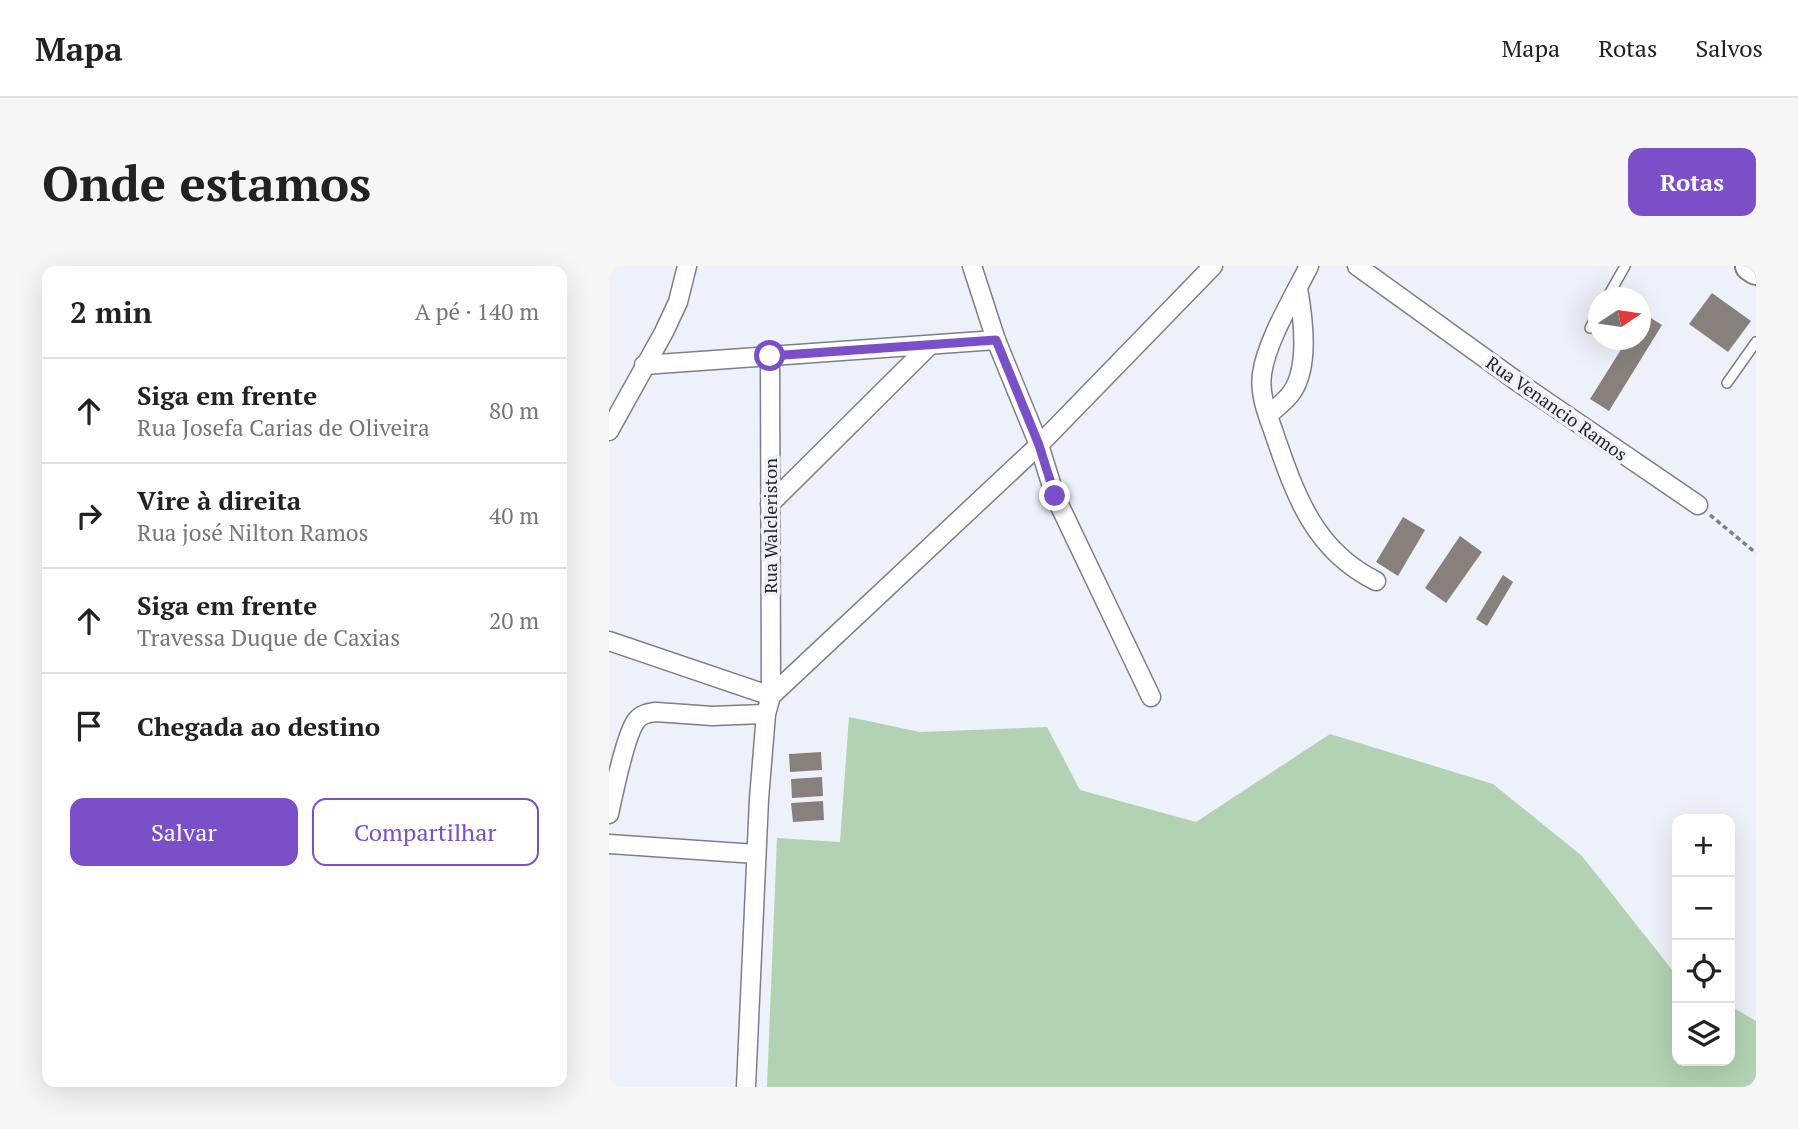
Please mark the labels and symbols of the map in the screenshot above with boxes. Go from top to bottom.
north arrow [1588,287,1651,350]
route start [754,340,785,371]
street label: Rua Venancio Ramos [1482,350,1632,466]
street label: Rua Walcleriston [758,458,782,594]
route end [1039,480,1070,511]

